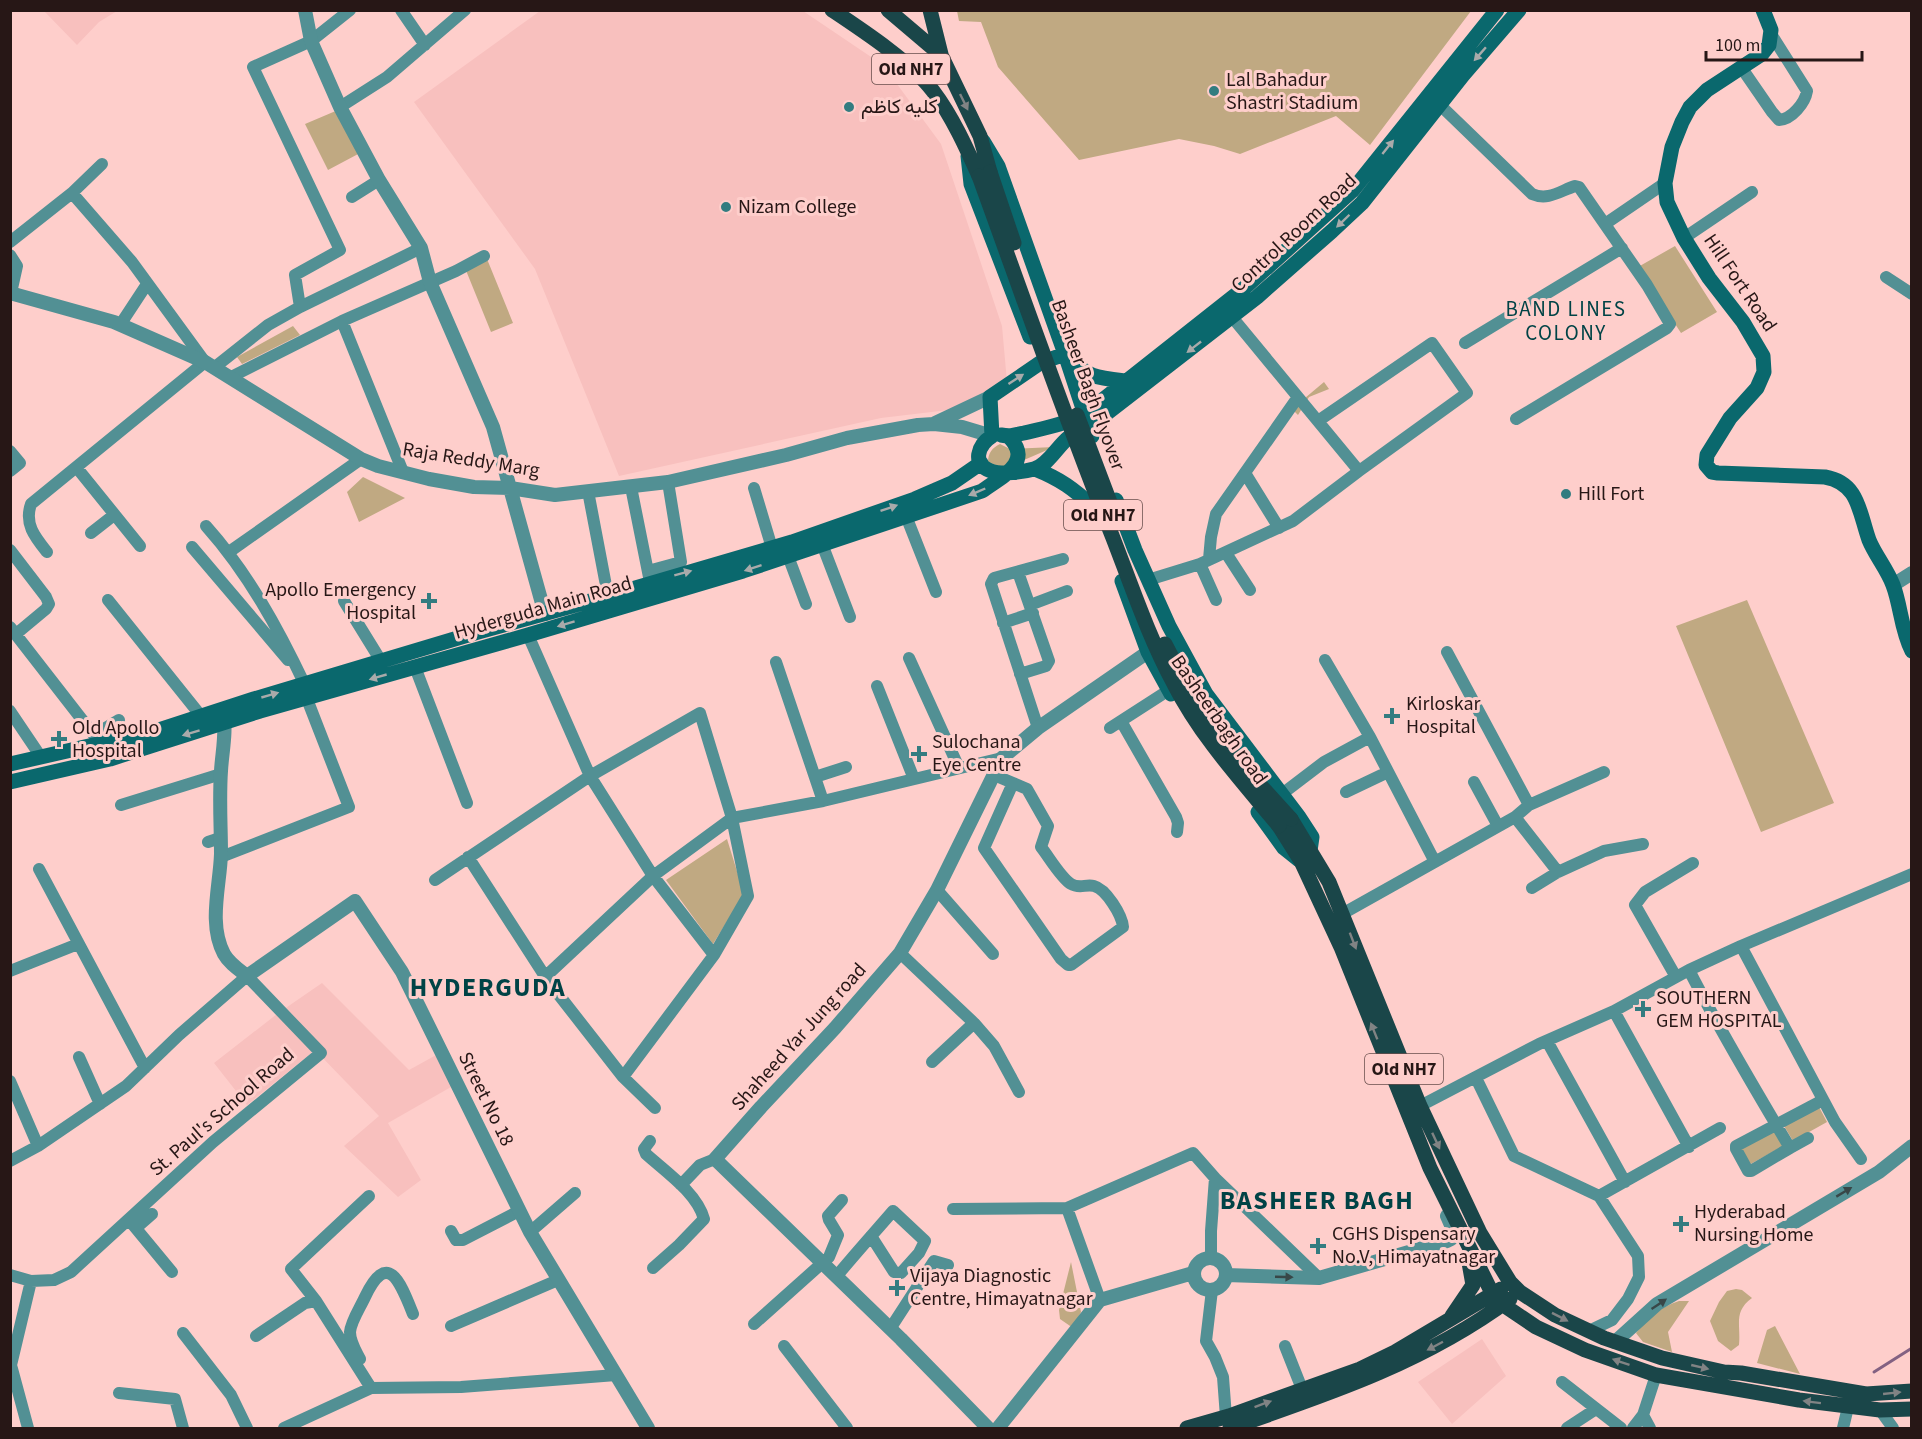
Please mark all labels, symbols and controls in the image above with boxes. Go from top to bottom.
scale bar [1706,24,1862,62]
text: 100 m [1715,33,1760,58]
one-way arrow [1474,46,1487,61]
road number: Old NH7 [872,54,950,84]
place label: Lal Bahadur Shastri Stadium [1226,66,1358,117]
marker: Lal Bahadur Shastri Stadium [1207,84,1221,98]
place label: كليه كاظم [861,93,938,121]
one-way arrow [959,94,968,111]
marker: كليه كاظم [842,100,856,114]
one-way arrow [1381,139,1394,154]
street label: Control Room Road [1225,167,1363,299]
place label: Nizam College [738,193,857,221]
marker: Nizam College [719,200,733,214]
one-way arrow [1336,214,1351,228]
street label: Hill Fort Road [1697,228,1783,338]
district label: BAND LINES COLONY [1505,294,1627,348]
street label: Basheer Bagh Flyover [1044,296,1132,474]
one-way arrow [1187,340,1202,352]
one-way arrow [1008,373,1024,385]
street label: Raja Reddy Marg [400,435,542,485]
place label: Hill Fort [1578,480,1645,508]
one-way arrow [968,487,986,497]
marker: Hill Fort [1559,487,1573,501]
road number: Old NH7 [1064,500,1142,530]
one-way arrow [880,503,898,513]
one-way arrow [744,563,762,573]
one-way arrow [674,568,692,578]
street label: Hyderguda Main Road [451,569,635,647]
place label: Apollo Emergency Hospital [265,576,417,627]
marker: Apollo Emergency Hospital [420,592,438,610]
one-way arrow [557,620,575,629]
street label: Basheerbagh road [1164,650,1274,790]
one-way arrow [369,673,388,683]
one-way arrow [261,689,279,699]
place label: Kirloskar Hospital [1406,690,1480,741]
marker: Kirloskar Hospital [1383,707,1401,725]
place label: Old Apollo Hospital [72,714,159,765]
one-way arrow [182,728,200,738]
place label: Sulochana Eye Centre [932,728,1021,779]
marker: Old Apollo Hospital [50,730,68,748]
marker: Sulochana Eye Centre [910,745,928,763]
one-way arrow [1348,933,1358,951]
street label: Shaheed Yar Jung road [725,957,873,1117]
district label: HYDERGUDA [410,969,566,1006]
place label: SOUTHERN GEM HOSPITAL [1656,984,1782,1035]
marker: SOUTHERN GEM HOSPITAL [1634,1000,1652,1018]
one-way arrow [1369,1022,1378,1040]
street label: St. Paul's School Road [143,1041,301,1183]
street label: Street No 18 [451,1047,521,1151]
road number: Old NH7 [1365,1054,1443,1084]
one-way arrow [1431,1132,1440,1149]
district label: BASHEER BAGH [1220,1182,1414,1219]
one-way arrow [1836,1187,1852,1198]
place label: Hyderabad Nursing Home [1694,1198,1813,1249]
marker: Hyderabad Nursing Home [1672,1215,1690,1233]
place label: CGHS Dispensary No.V, Himayatnagar [1332,1220,1495,1271]
marker: CGHS Dispensary No.V, Himayatnagar [1309,1237,1327,1255]
place label: Vijaya Diagnostic Centre, Himayatnagar [910,1262,1093,1313]
one-way arrow [1275,1273,1294,1282]
marker: Vijaya Diagnostic Centre, Himayatnagar [888,1279,906,1297]
one-way arrow [1651,1298,1667,1310]
one-way arrow [1552,1312,1569,1322]
one-way arrow [1426,1341,1443,1351]
one-way arrow [1612,1357,1630,1367]
one-way arrow [1691,1362,1709,1372]
one-way arrow [1883,1388,1902,1398]
one-way arrow [1802,1397,1821,1407]
one-way arrow [1254,1398,1272,1408]

